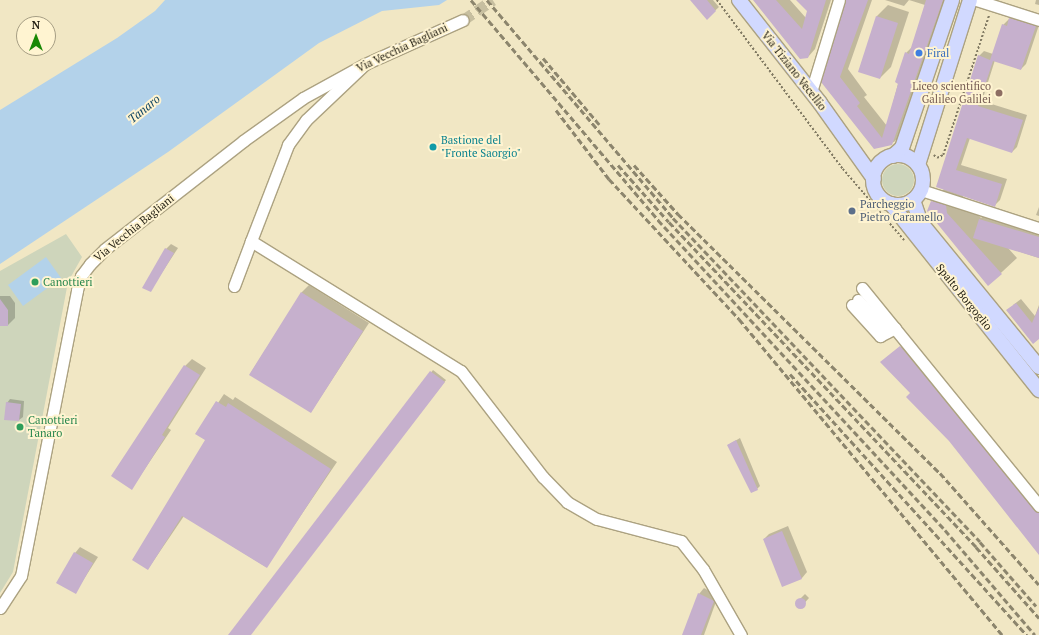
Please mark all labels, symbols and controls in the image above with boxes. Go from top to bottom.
north arrow [16,16,56,56]
text: N [32,18,40,32]
street label: Via Vecchia Bagliani [354,21,450,75]
street label: Via Tiziano Vecellio [759,29,829,113]
place label: Firal [927,46,949,60]
marker: Firal [914,48,924,58]
place label: Liceo scientifico Galileo Galilei [912,80,991,106]
marker: Liceo scientifico Galileo Galilei [994,88,1004,98]
water label: Tanaro [125,92,163,126]
place label: Bastione del "Fronte Saorgio" [441,134,521,160]
marker: Bastione del "Fronte Saorgio" [428,142,438,152]
street label: Via Vecchia Bagliani [91,192,177,264]
place label: Parcheggio Pietro Caramello [860,198,943,224]
marker: Parcheggio Pietro Caramello [847,206,857,216]
street label: Spalto Borgoglio [933,261,995,333]
place label: Canottieri [43,275,93,289]
marker: Canottieri [30,277,40,287]
place label: Canottieri Tanaro [28,414,78,440]
marker: Canottieri Tanaro [15,422,25,432]

